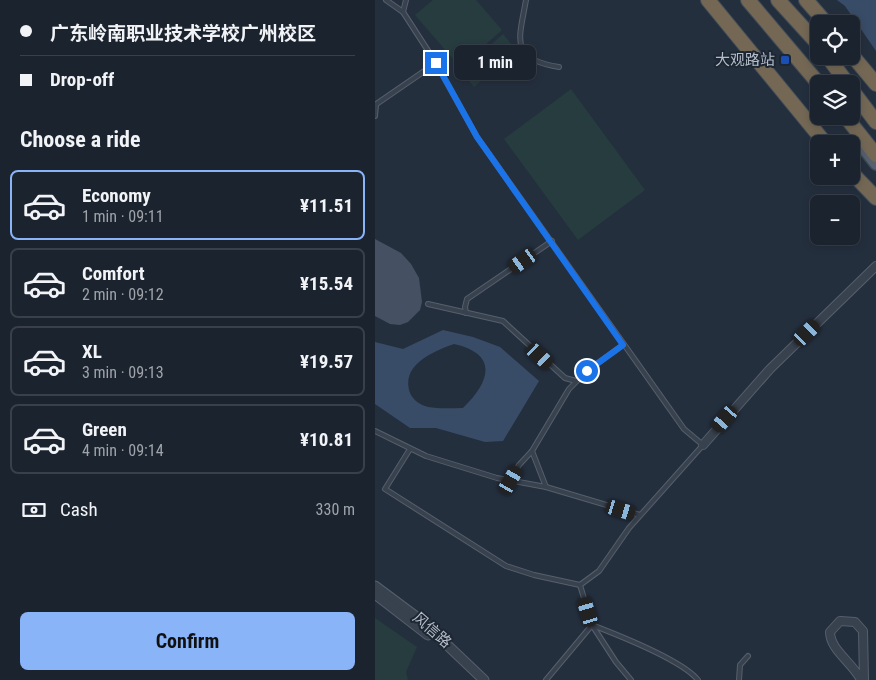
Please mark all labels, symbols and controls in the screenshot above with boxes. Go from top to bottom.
map controls [810,15,860,245]
button: locate [810,15,860,65]
text: 广东岭南职业技术学校广州校区 [50,22,316,45]
callout: 1 min [453,46,536,80]
place label: 大观路站 [715,51,775,69]
route end [425,52,447,74]
text: 1 min [477,53,513,72]
marker: 大观路站 [779,54,791,66]
text: Drop-off [50,68,114,91]
button: layers [810,75,860,125]
text: Choose a ride [20,127,141,152]
button: + [810,135,860,185]
icon: car [22,183,67,228]
text: Economy [82,184,151,207]
text: ¥11.51 [300,194,353,217]
button: − [810,195,860,245]
text: 1 min · 09:11 [82,207,164,226]
car [506,246,539,276]
icon: car [22,261,67,306]
text: Comfort [82,262,145,285]
text: ¥15.54 [300,272,353,295]
text: 2 min · 09:12 [82,285,164,304]
car [791,317,823,349]
icon: car [22,339,67,384]
text: XL [82,340,102,363]
car [523,340,556,372]
text: ¥19.57 [300,350,353,373]
route start [576,360,598,382]
text: 3 min · 09:13 [82,363,164,382]
car [709,403,740,435]
icon: car [22,417,67,462]
text: Green [82,418,127,441]
text: ¥10.81 [300,428,353,451]
text: 4 min · 09:14 [82,441,164,460]
car [497,463,524,497]
icon: cash [20,496,48,524]
text: Cash [60,498,98,521]
car [604,498,637,522]
text: 330 m [316,500,355,519]
car [576,595,599,629]
street label: 风信路 [409,608,455,652]
button: Confirm [20,612,355,670]

